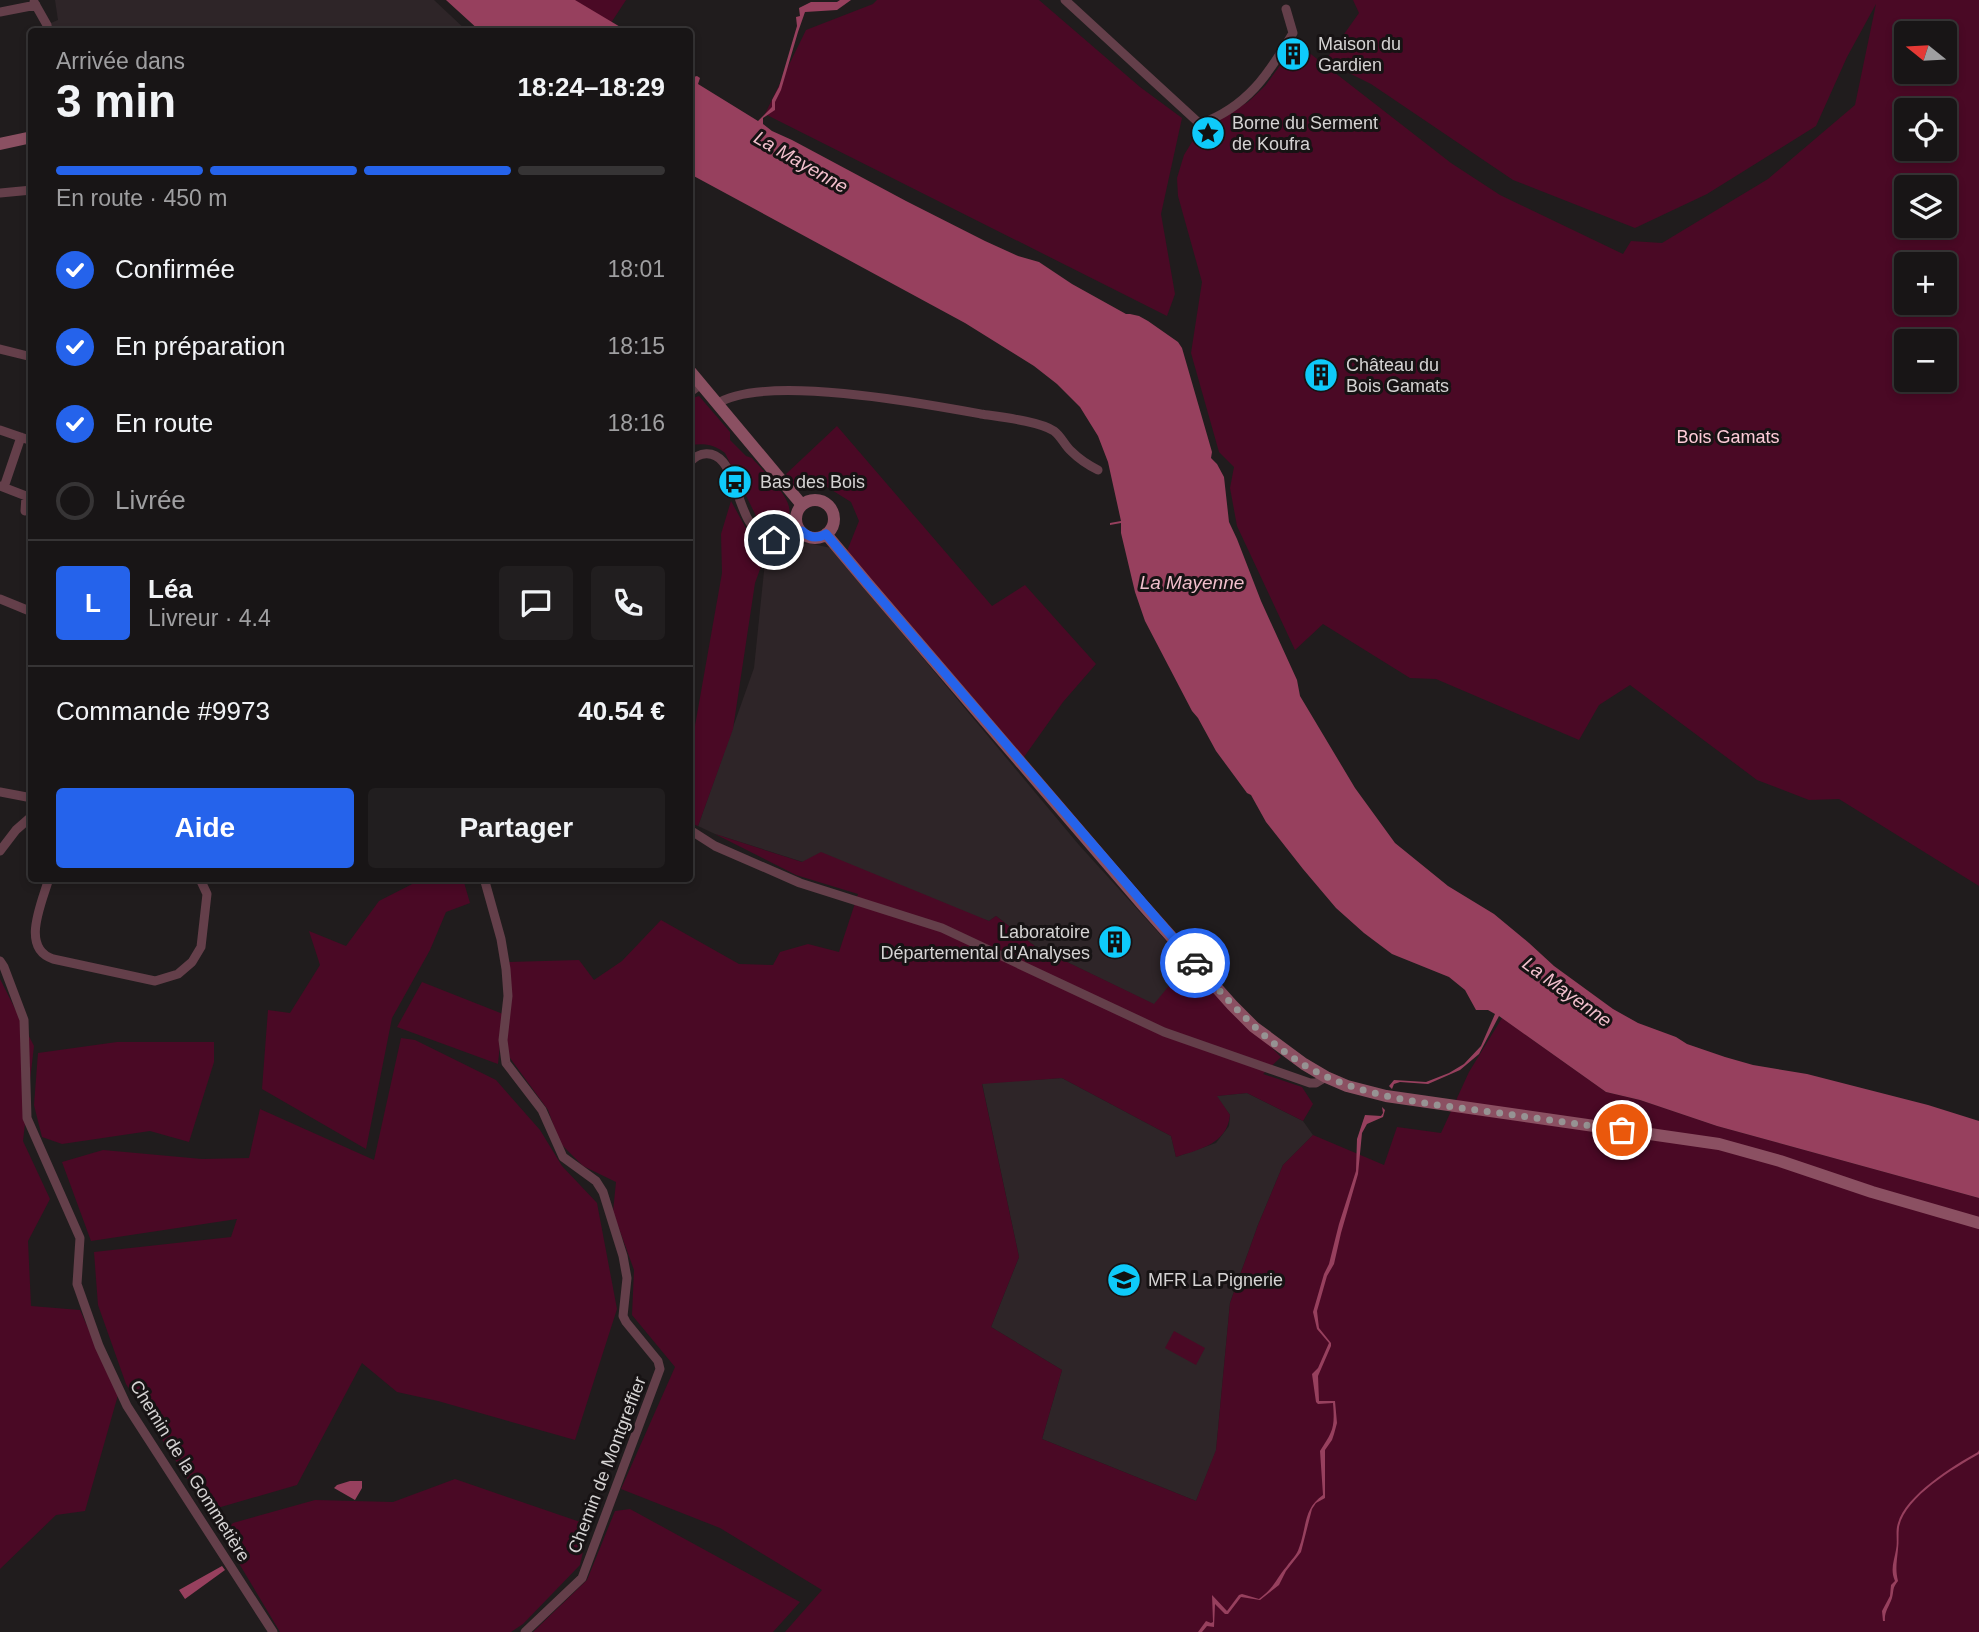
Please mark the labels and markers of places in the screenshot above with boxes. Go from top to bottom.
place label: Maison du Gardien [1318,34,1401,75]
building icon: Maison du Gardien [1274,35,1312,73]
place label: Borne du Serment de Koufra [1232,113,1378,154]
place icon: Borne du Serment de Koufra [1189,114,1227,152]
place label: Château du Bois Gamats [1346,355,1449,396]
building icon: Château du Bois Gamats [1302,356,1340,394]
bus stop icon: Bas des Bois [716,463,754,501]
place label: Bas des Bois [760,472,865,492]
pin [744,510,804,570]
place label: Laboratoire Départemental d'Analyses [880,922,1090,963]
building icon: Laboratoire Départemental d'Analyses [1096,923,1134,961]
pin [1592,1100,1652,1160]
school or university icon: MFR La Pignerie [1105,1261,1143,1299]
place label: MFR La Pignerie [1148,1270,1283,1290]

